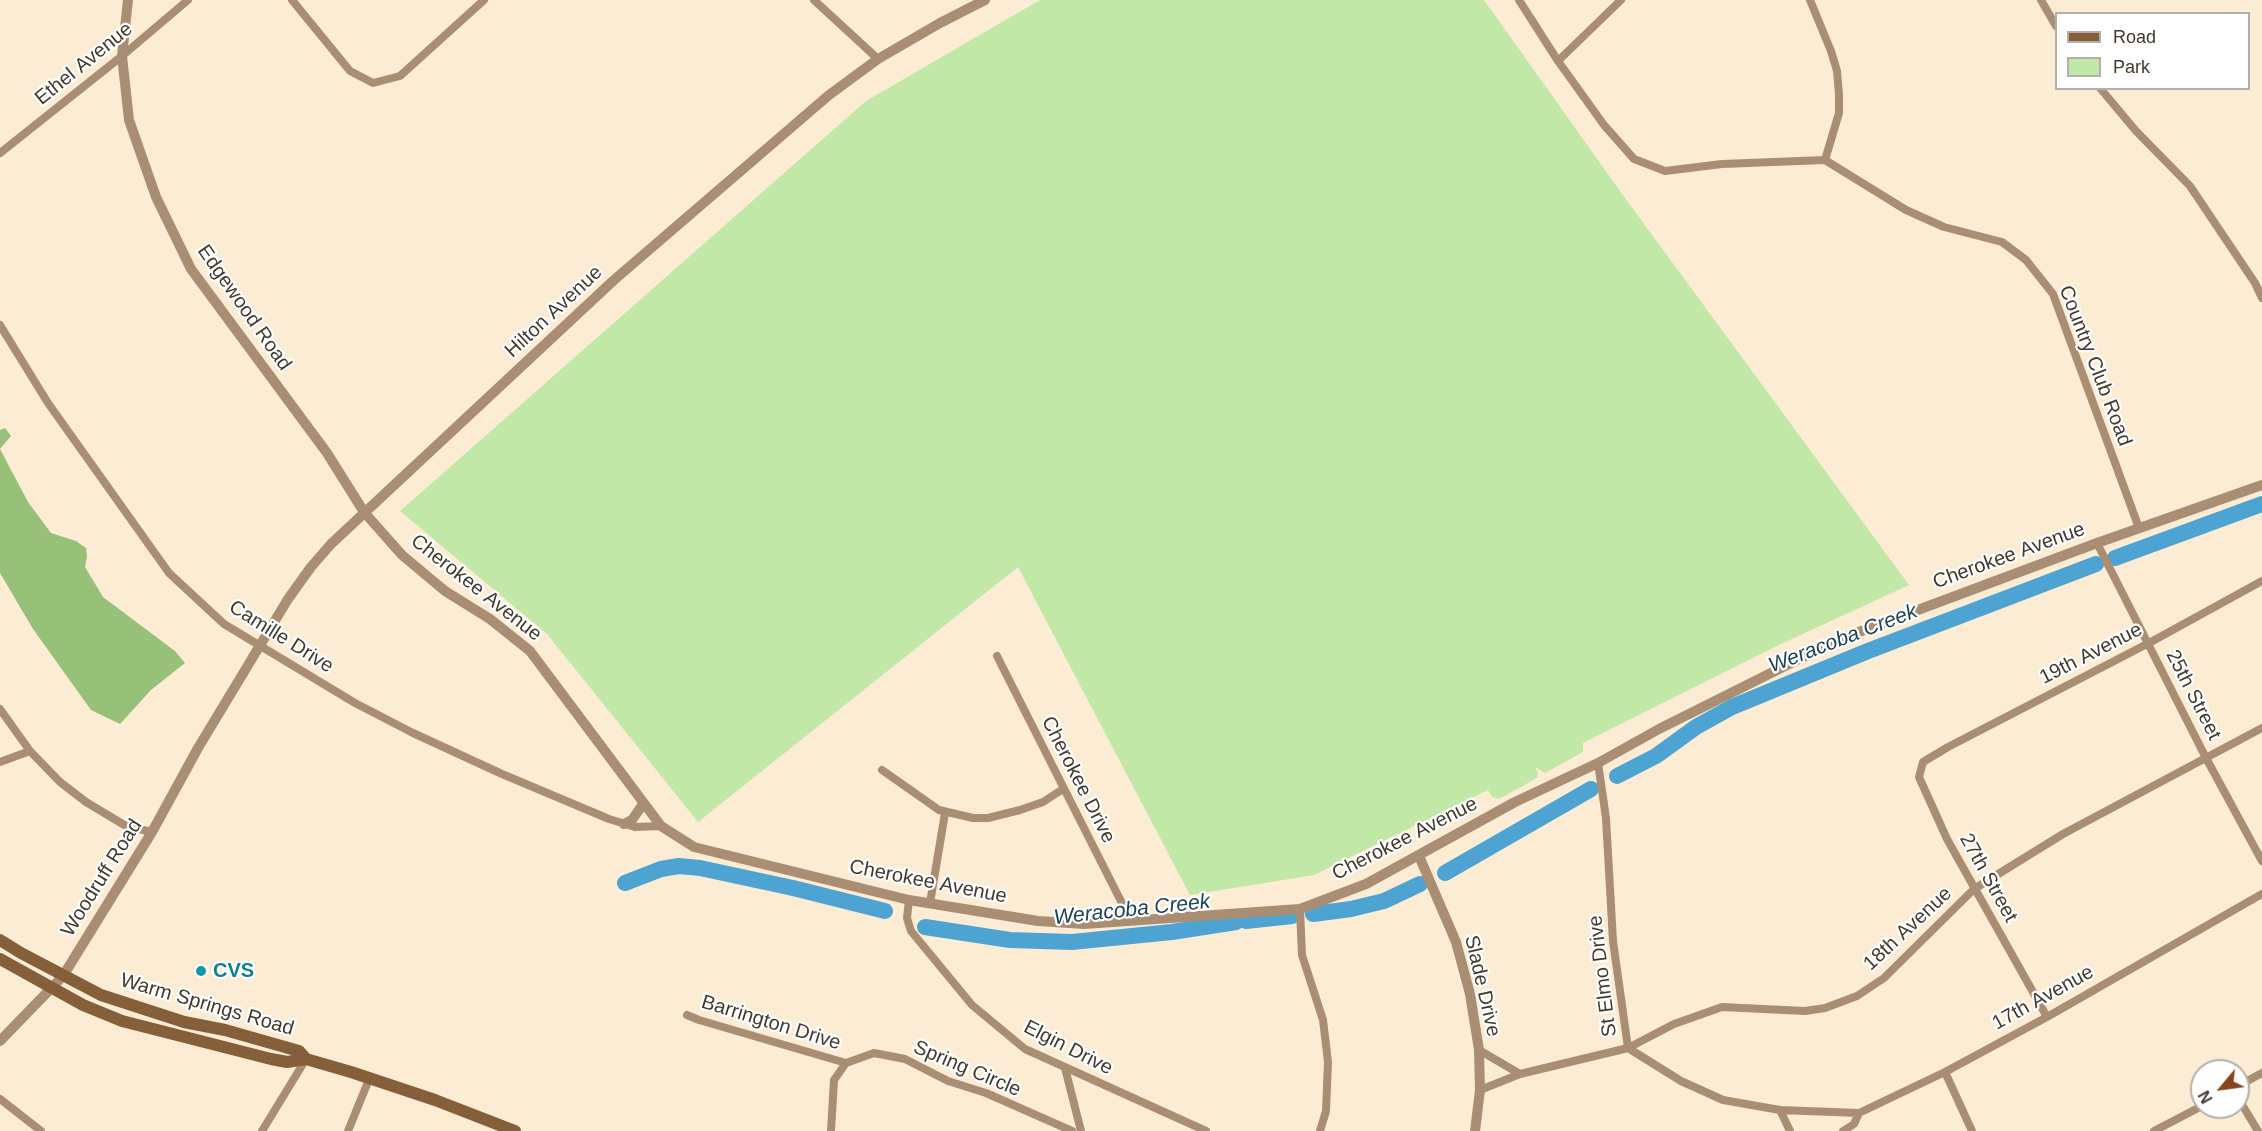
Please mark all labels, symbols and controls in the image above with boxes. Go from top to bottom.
legend [2055,12,2250,90]
street label: Ethel Avenue [30,17,138,111]
text: Road [2113,27,2156,47]
text: Park [2113,57,2150,77]
street label: Edgewood Road [192,241,296,375]
street label: Hilton Avenue [500,261,608,363]
street label: Country Club Road [2053,282,2137,450]
street label: Cherokee Avenue [1930,517,2088,595]
street label: Cherokee Avenue [406,529,546,647]
street label: Camille Drive [224,595,338,679]
water label: Weracoba Creek [1765,599,1921,679]
street label: 19th Avenue [2036,618,2146,690]
street label: 25th Street [2160,646,2226,744]
street label: Cherokee Drive [1036,713,1120,847]
street label: Cherokee Avenue [1328,792,1482,886]
street label: Woodruff Road [56,815,148,941]
street label: 27th Street [1954,829,2022,927]
street label: Cherokee Avenue [847,855,1009,909]
street label: 18th Avenue [1859,882,1957,976]
water label: Weracoba Creek [1053,889,1211,931]
street label: St Elmo Drive [1584,914,1622,1038]
street label: Slade Drive [1459,933,1505,1039]
place label: CVS [213,959,254,983]
street label: 17th Avenue [1988,960,2098,1036]
marker: CVS [194,964,208,978]
street label: Warm Springs Road [118,969,296,1041]
street label: Barrington Drive [698,990,844,1056]
street label: Elgin Drive [1019,1015,1117,1081]
street label: Spring Circle [910,1036,1024,1102]
north arrow [2190,1059,2250,1119]
text: N [2195,1088,2216,1106]

